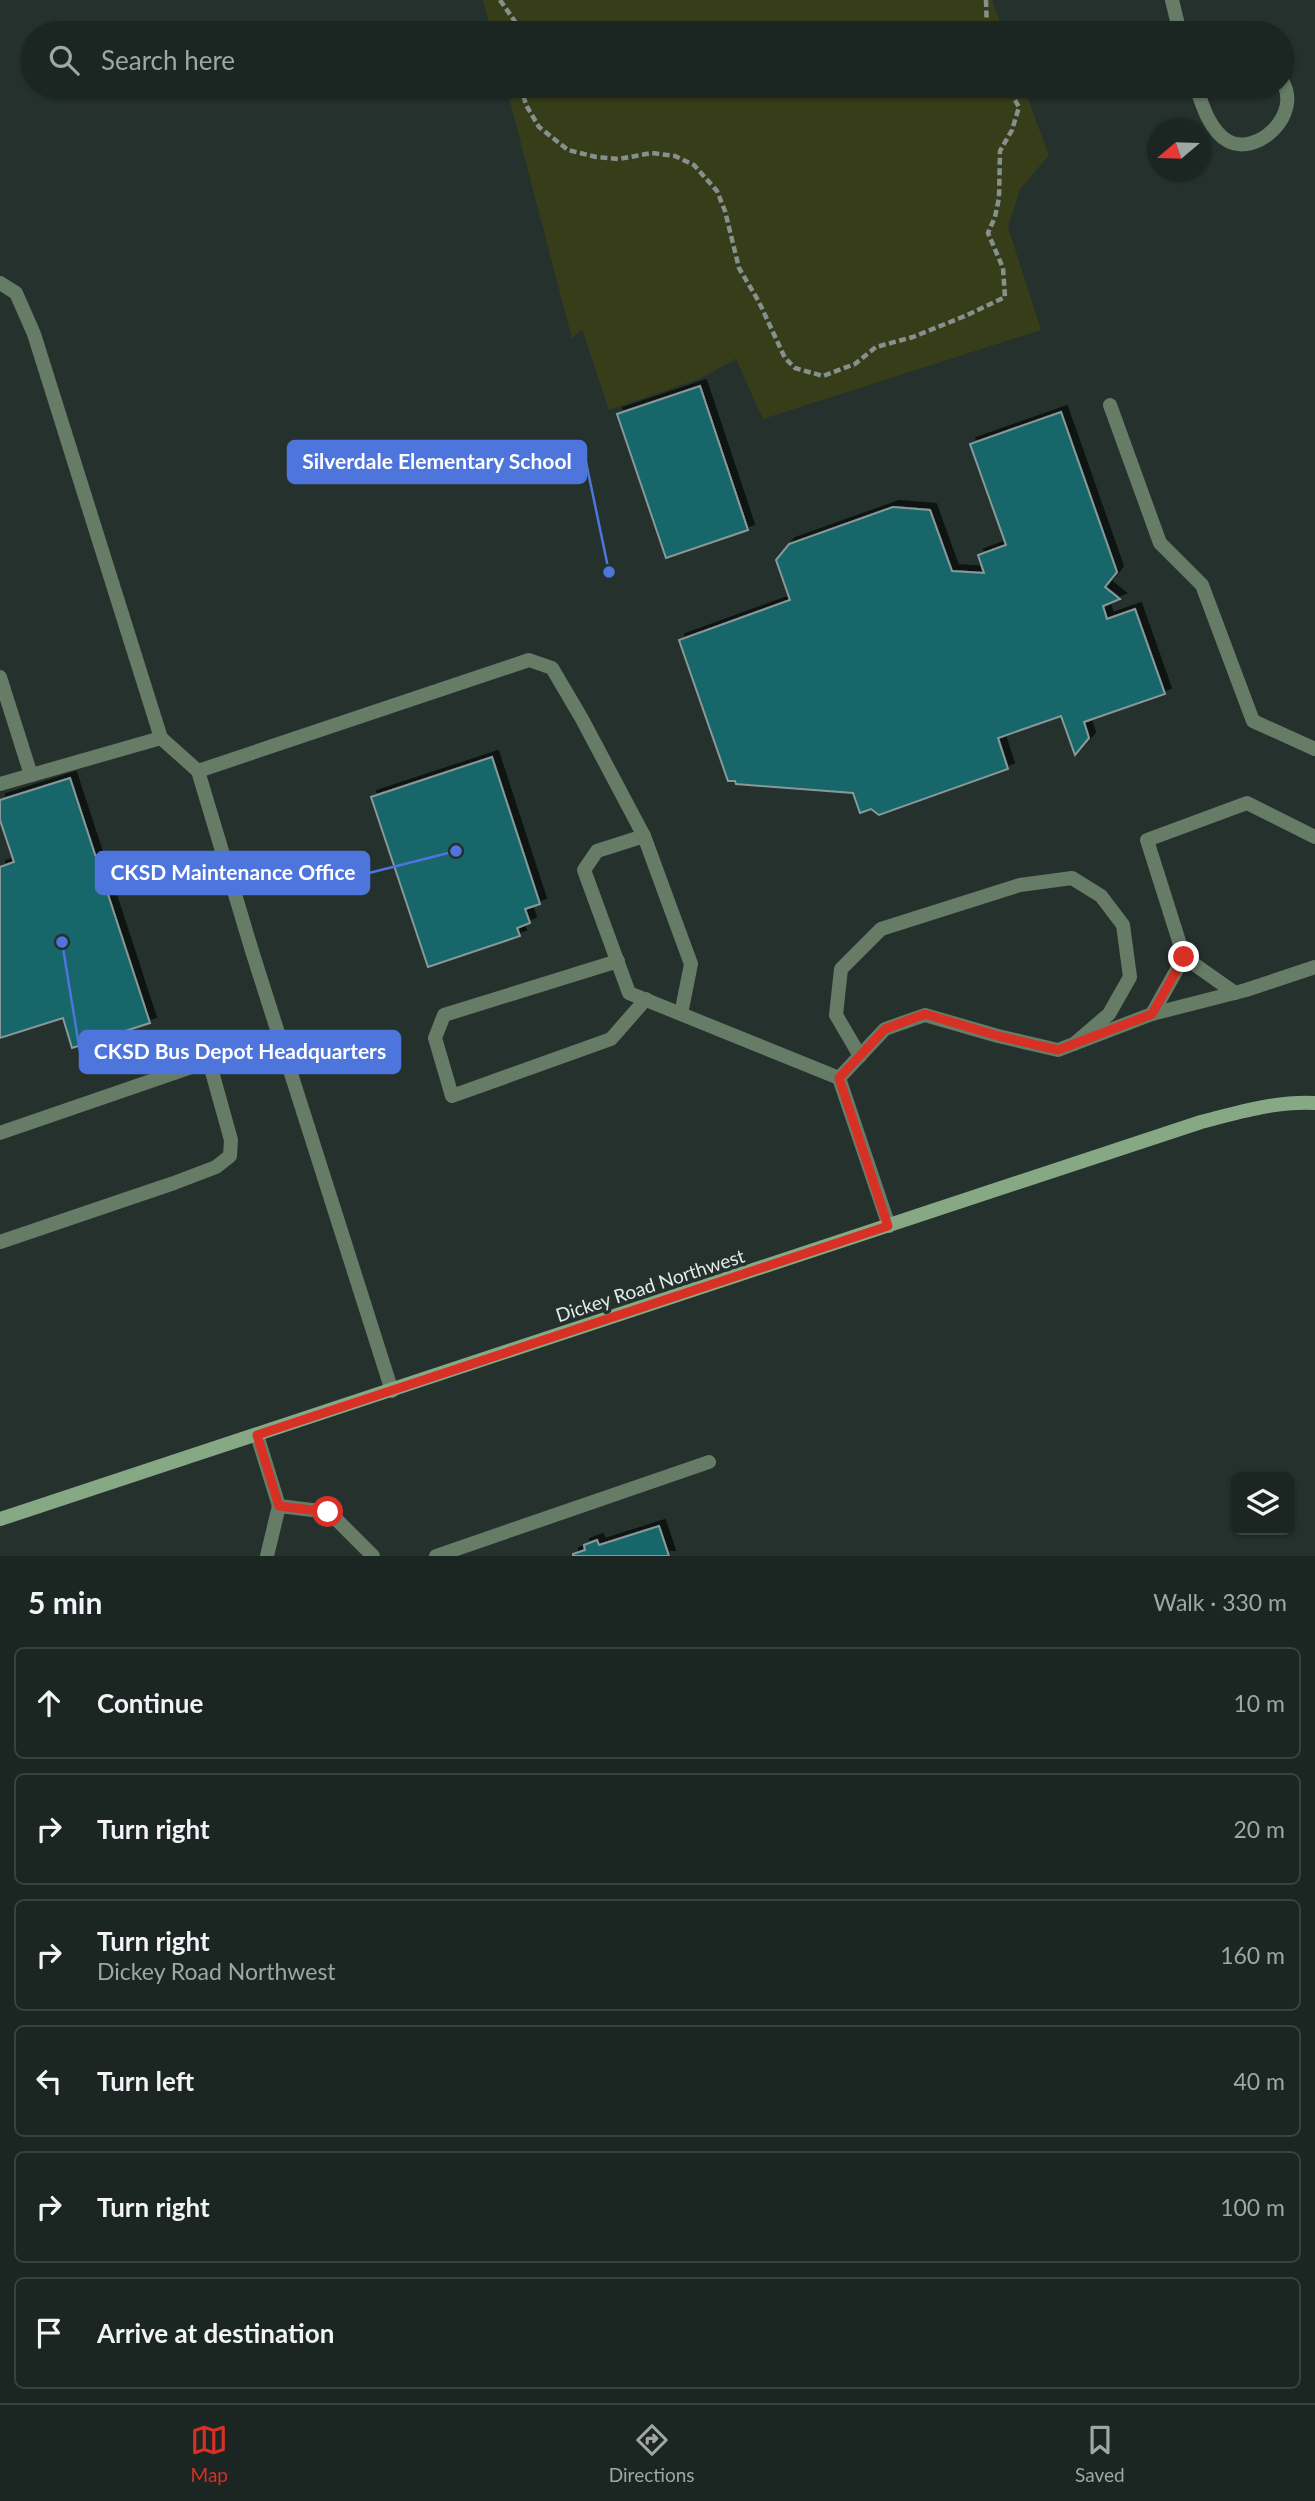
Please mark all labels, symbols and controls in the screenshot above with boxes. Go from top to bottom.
search box [21,21,1294,98]
icon: search [45,41,83,79]
text: Search here [101,44,235,76]
north arrow [1147,119,1210,182]
callout: Silverdale Elementary School [288,441,586,483]
text: Silverdale Elementary School [302,448,572,473]
callout: CKSD Maintenance Office [96,852,369,894]
text: CKSD Maintenance Office [110,859,356,884]
route end [1168,941,1199,972]
callout: CKSD Bus Depot Headquarters [80,1031,400,1073]
text: CKSD Bus Depot Headquarters [94,1038,386,1063]
street label: Dickey Road Northwest [553,1244,747,1326]
map controls [1231,1472,1294,1535]
button: layers [1231,1472,1294,1535]
route start [312,1496,343,1527]
text: 5 min [28,1584,102,1620]
text: Walk · 330 m [1153,1588,1287,1616]
icon: ahead [30,1684,68,1722]
text: Continue [97,1687,203,1719]
text: 10 m [1234,1689,1285,1717]
icon: right [30,1810,68,1848]
text: Turn right [97,1813,210,1845]
text: 20 m [1234,1815,1285,1843]
text: Turn right [97,1925,210,1957]
icon: right [30,1936,68,1974]
text: 160 m [1220,1941,1285,1969]
text: Dickey Road Northwest [97,1957,336,1985]
icon: left [30,2062,68,2100]
text: Turn left [97,2065,194,2097]
text: 40 m [1234,2067,1285,2095]
icon: right [30,2188,68,2226]
text: Turn right [97,2191,210,2223]
text: 100 m [1220,2193,1285,2221]
icon: arrive [30,2314,68,2352]
text: Arrive at destination [97,2317,334,2349]
tab: Map [190,2421,228,2486]
tab: Directions [609,2421,695,2486]
tab: Saved [1075,2421,1125,2486]

